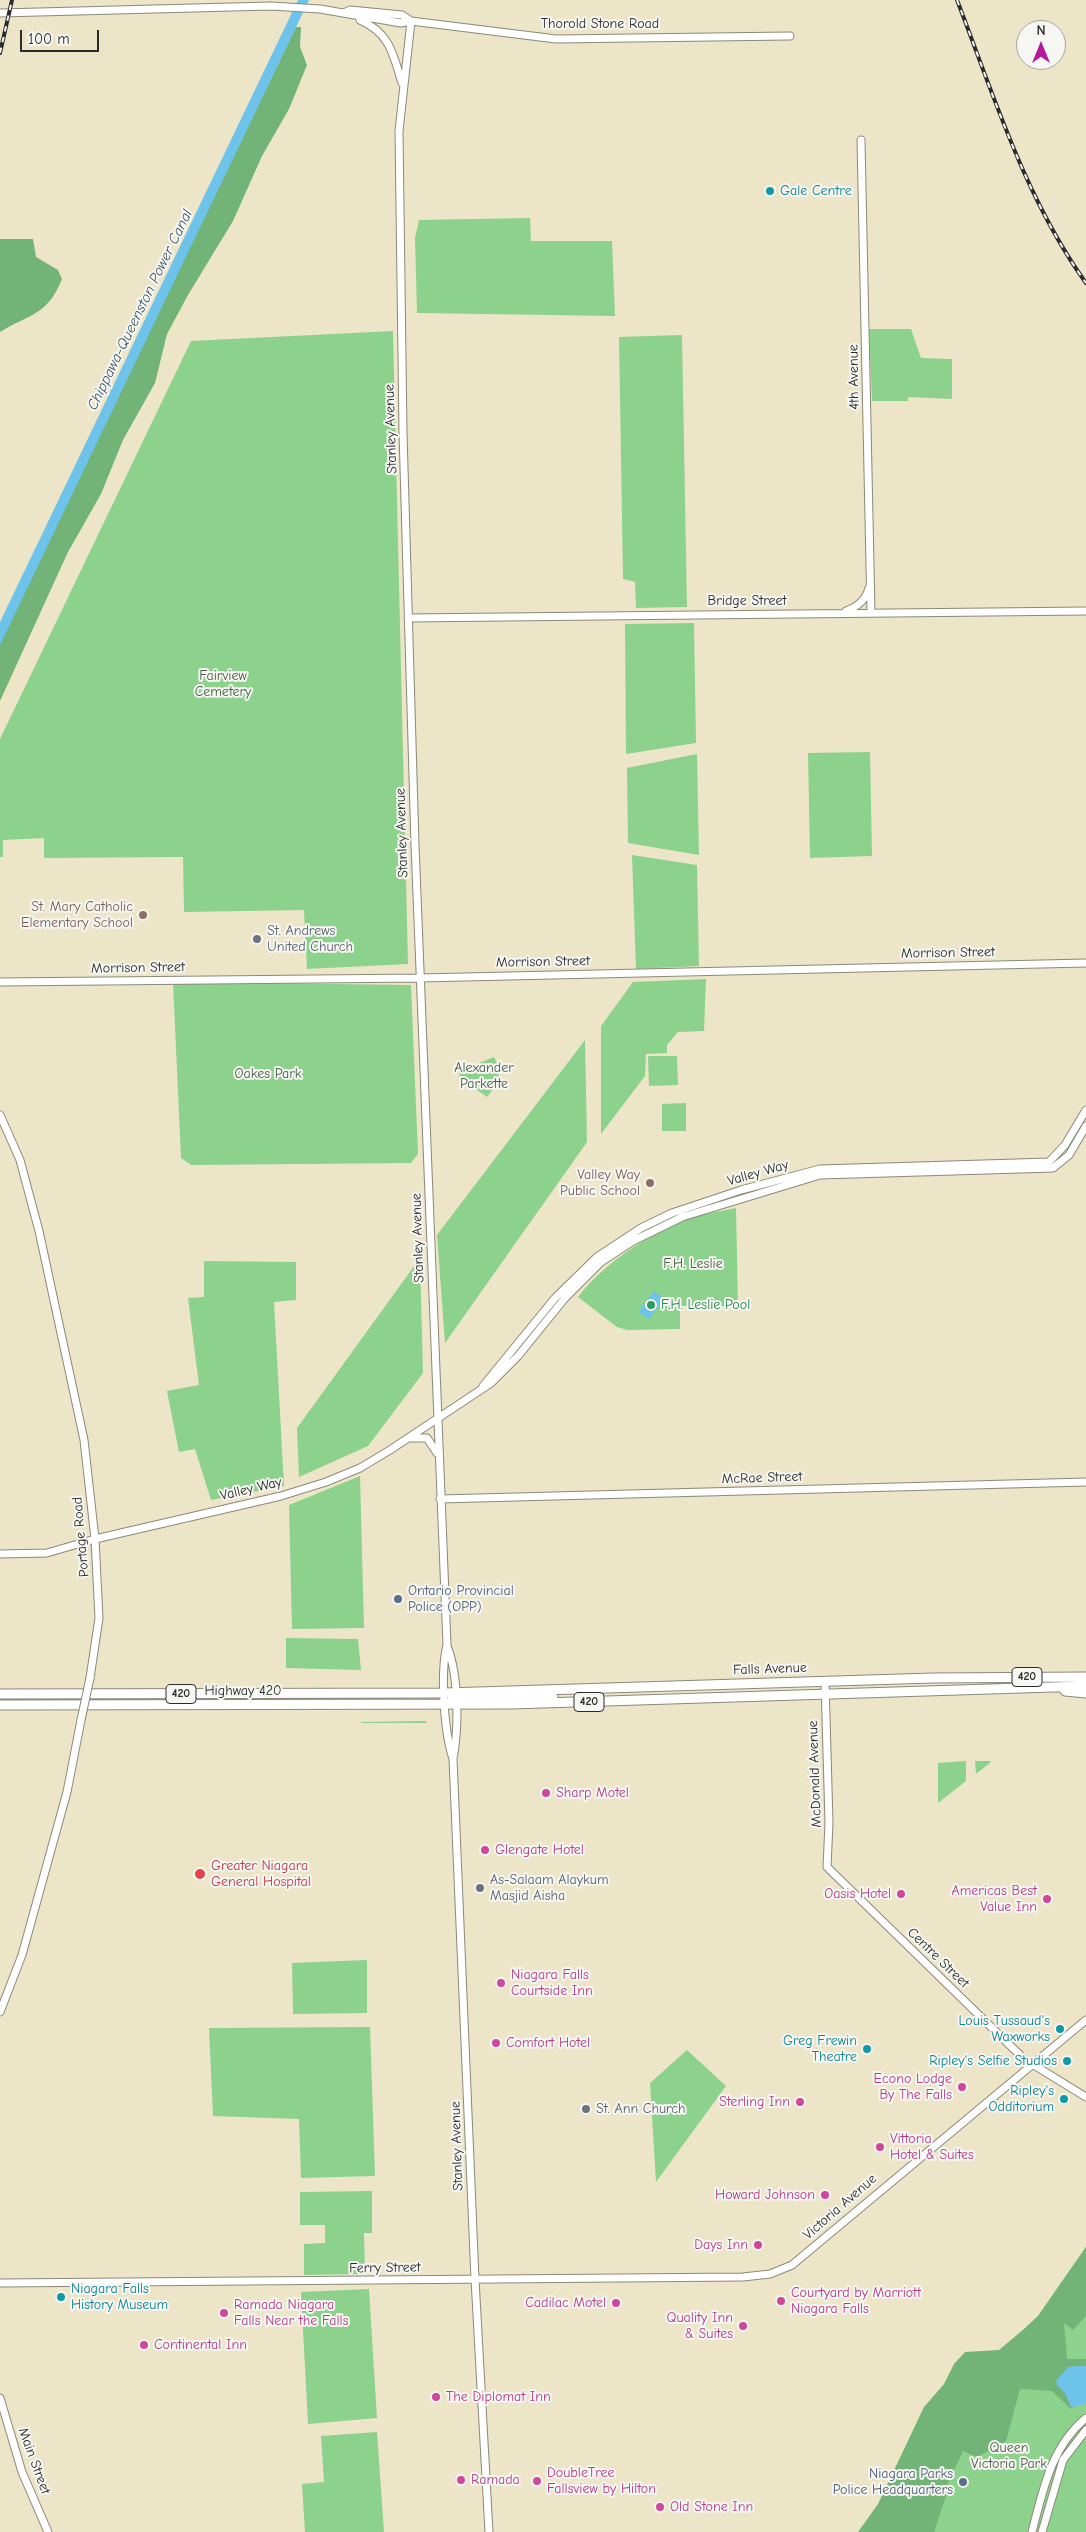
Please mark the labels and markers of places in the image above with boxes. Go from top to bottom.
place label: Gale Centre [780,183,852,199]
marker: Gale Centre [764,185,776,197]
place label: St. Mary Catholic Elementary School [21,899,133,932]
marker: St. Mary Catholic Elementary School [137,909,149,921]
place label: St. Andrews United Church [267,923,353,956]
marker: St. Andrews United Church [251,933,263,945]
place label: Valley Way Public School [560,1167,640,1200]
marker: Valley Way Public School [644,1177,656,1189]
place label: F.H. Leslie Pool [661,1297,750,1313]
marker: F.H. Leslie Pool [645,1299,657,1311]
place label: Ontario Provincial Police (OPP) [408,1583,514,1615]
marker: Ontario Provincial Police (OPP) [392,1593,404,1605]
place label: Sharp Motel [556,1785,629,1801]
marker: Sharp Motel [540,1787,552,1799]
place label: Glengate Hotel [495,1842,584,1858]
marker: Glengate Hotel [479,1844,491,1856]
place label: Greater Niagara General Hospital [211,1858,311,1890]
marker: Greater Niagara General Hospital [193,1867,207,1881]
place label: As-Salaam Alaykum Masjid Aisha [490,1872,608,1904]
marker: As-Salaam Alaykum Masjid Aisha [474,1882,486,1894]
place label: Americas Best Value Inn [952,1883,1037,1915]
place label: Oasis Hotel [824,1886,891,1902]
marker: Oasis Hotel [895,1888,907,1900]
marker: Americas Best Value Inn [1041,1893,1053,1905]
place label: Niagara Falls Courtside Inn [511,1967,593,2000]
marker: Niagara Falls Courtside Inn [495,1977,507,1989]
place label: Louis Tussaud's Waxworks [959,2013,1050,2045]
marker: Louis Tussaud's Waxworks [1054,2023,1066,2035]
place label: Greg Frewin Theatre [783,2033,857,2066]
place label: Comfort Hotel [506,2035,590,2051]
marker: Comfort Hotel [490,2037,502,2049]
marker: Greg Frewin Theatre [861,2043,873,2055]
place label: Ripley's Selfie Studios [929,2053,1057,2069]
marker: Ripley's Selfie Studios [1061,2055,1073,2067]
place label: Econo Lodge By The Falls [874,2071,952,2104]
marker: Econo Lodge By The Falls [956,2081,968,2093]
place label: Ripley's Odditorium [989,2083,1054,2116]
marker: Ripley's Odditorium [1058,2093,1070,2105]
place label: Sterling Inn [719,2094,790,2110]
marker: Sterling Inn [794,2096,806,2108]
place label: St. Ann Church [596,2101,685,2117]
marker: St. Ann Church [580,2103,592,2115]
place label: Vittoria Hotel & Suites [890,2131,974,2164]
marker: Vittoria Hotel & Suites [874,2141,886,2153]
place label: Howard Johnson [715,2187,815,2203]
marker: Howard Johnson [819,2189,831,2201]
place label: Days Inn [694,2237,748,2253]
marker: Days Inn [752,2239,764,2251]
place label: Niagara Falls History Museum [71,2281,168,2314]
place label: Courtyard by Marriott Niagara Falls [791,2285,921,2318]
marker: Niagara Falls History Museum [55,2291,67,2303]
place label: Cadilac Motel [525,2295,606,2311]
marker: Courtyard by Marriott Niagara Falls [775,2295,787,2307]
place label: Ramada Niagara Falls Near the Falls [234,2297,348,2330]
marker: Cadilac Motel [610,2297,622,2309]
marker: Ramada Niagara Falls Near the Falls [218,2307,230,2319]
place label: Quality Inn & Suites [667,2310,733,2342]
marker: Quality Inn & Suites [737,2320,749,2332]
place label: Continental Inn [154,2337,247,2353]
marker: Continental Inn [138,2339,150,2351]
place label: The Diplomat Inn [446,2389,551,2405]
marker: The Diplomat Inn [430,2391,442,2403]
place label: DoubleTree Fallsview by Hilton [547,2465,656,2498]
place label: Niagara Parks Police Headquarters [833,2466,953,2498]
place label: Ramada [471,2472,520,2488]
marker: Ramada [455,2474,467,2486]
marker: DoubleTree Fallsview by Hilton [531,2475,543,2487]
marker: Niagara Parks Police Headquarters [957,2476,969,2488]
place label: Old Stone Inn [670,2499,753,2515]
marker: Old Stone Inn [654,2501,666,2513]

